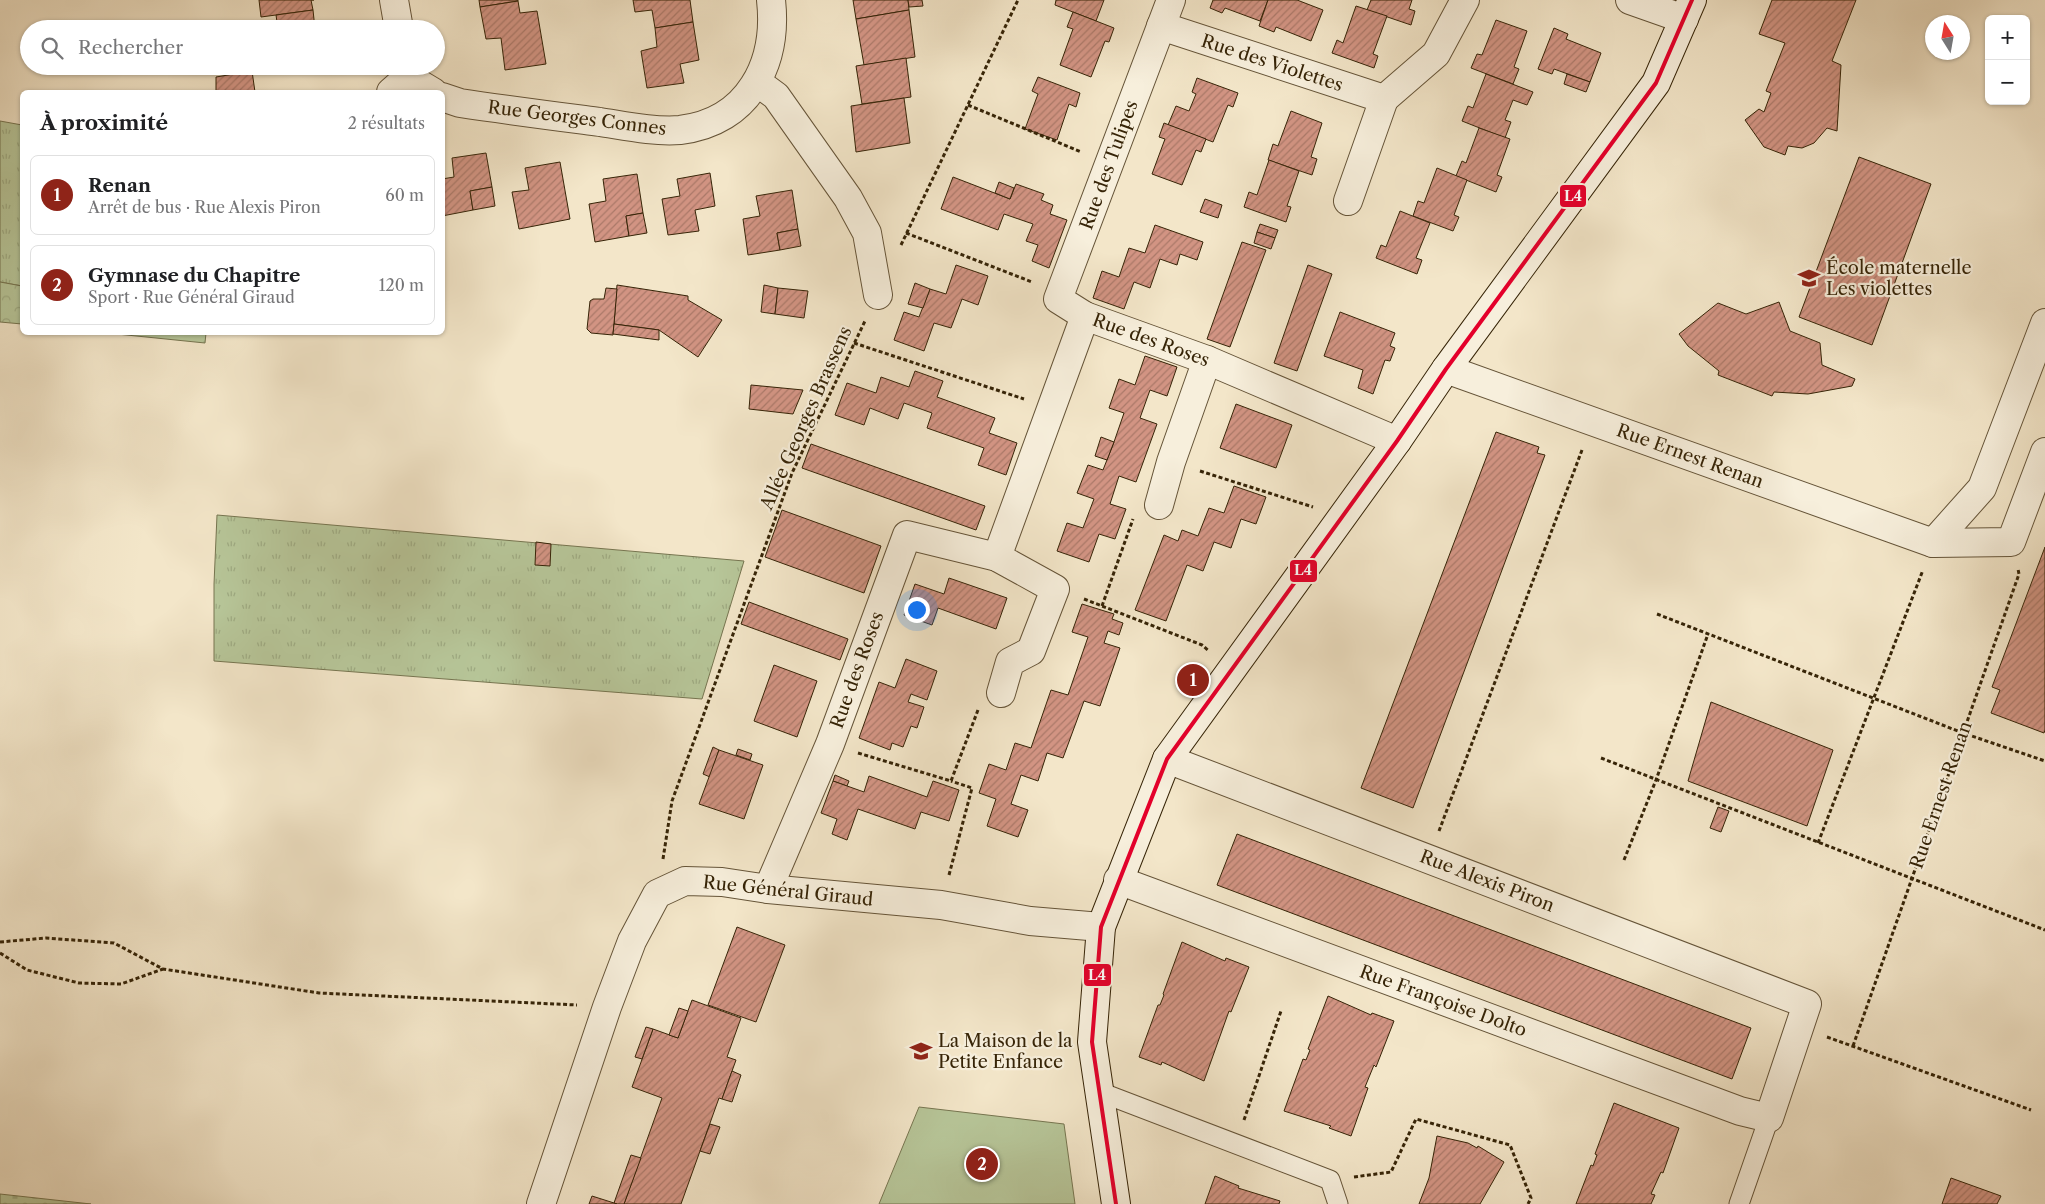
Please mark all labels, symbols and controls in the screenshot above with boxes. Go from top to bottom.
north arrow [1925,15,1970,60]
map controls [1985,15,2030,105]
button: + [1985,15,2030,60]
search box [20,20,445,75]
street label: Rue des Violettes [1198,30,1346,96]
icon: search [38,34,66,62]
text: Rechercher [78,36,183,59]
button: − [1985,60,2030,105]
street label: Rue Georges Connes [486,96,668,140]
street label: Rue des Tulipes [1075,97,1143,233]
text: À proximité [40,110,168,135]
text: 2 résultats [348,113,425,133]
text: Renan [88,174,151,197]
line badge: L4 [1559,184,1587,208]
text: 1 [53,185,61,205]
text: 60 m [385,185,424,205]
text: L4 [1564,187,1582,205]
text: Arrêt de bus · Rue Alexis Piron [88,197,321,217]
place label: École maternelle Les violettes [1826,256,1972,300]
text: Gymnase du Chapitre [88,264,300,287]
school or university icon: École maternelle Les violettes [1796,265,1822,291]
text: 2 [52,275,62,295]
text: 120 m [379,275,424,295]
text: Sport · Rue Général Giraud [88,287,295,307]
street label: Rue des Roses [1090,309,1212,371]
street label: Allée Georges Brassens [755,323,856,514]
street label: Rue Ernest Renan [1614,419,1766,493]
line badge: L4 [1289,559,1318,583]
text: L4 [1294,561,1312,579]
your location [904,597,930,623]
street label: Rue des Roses [826,609,888,731]
pin: 1 [1177,661,1209,699]
street label: Rue Ernest Renan [1905,718,1977,872]
street label: Rue Alexis Piron [1417,845,1557,917]
street label: Rue Général Giraud [702,871,874,911]
street label: Rue Françoise Dolto [1356,961,1530,1041]
line badge: L4 [1083,963,1112,987]
text: L4 [1088,966,1106,984]
place label: La Maison de la Petite Enfance [938,1030,1073,1073]
school or university icon: La Maison de la Petite Enfance [908,1038,934,1064]
pin: 2 [966,1145,998,1183]

